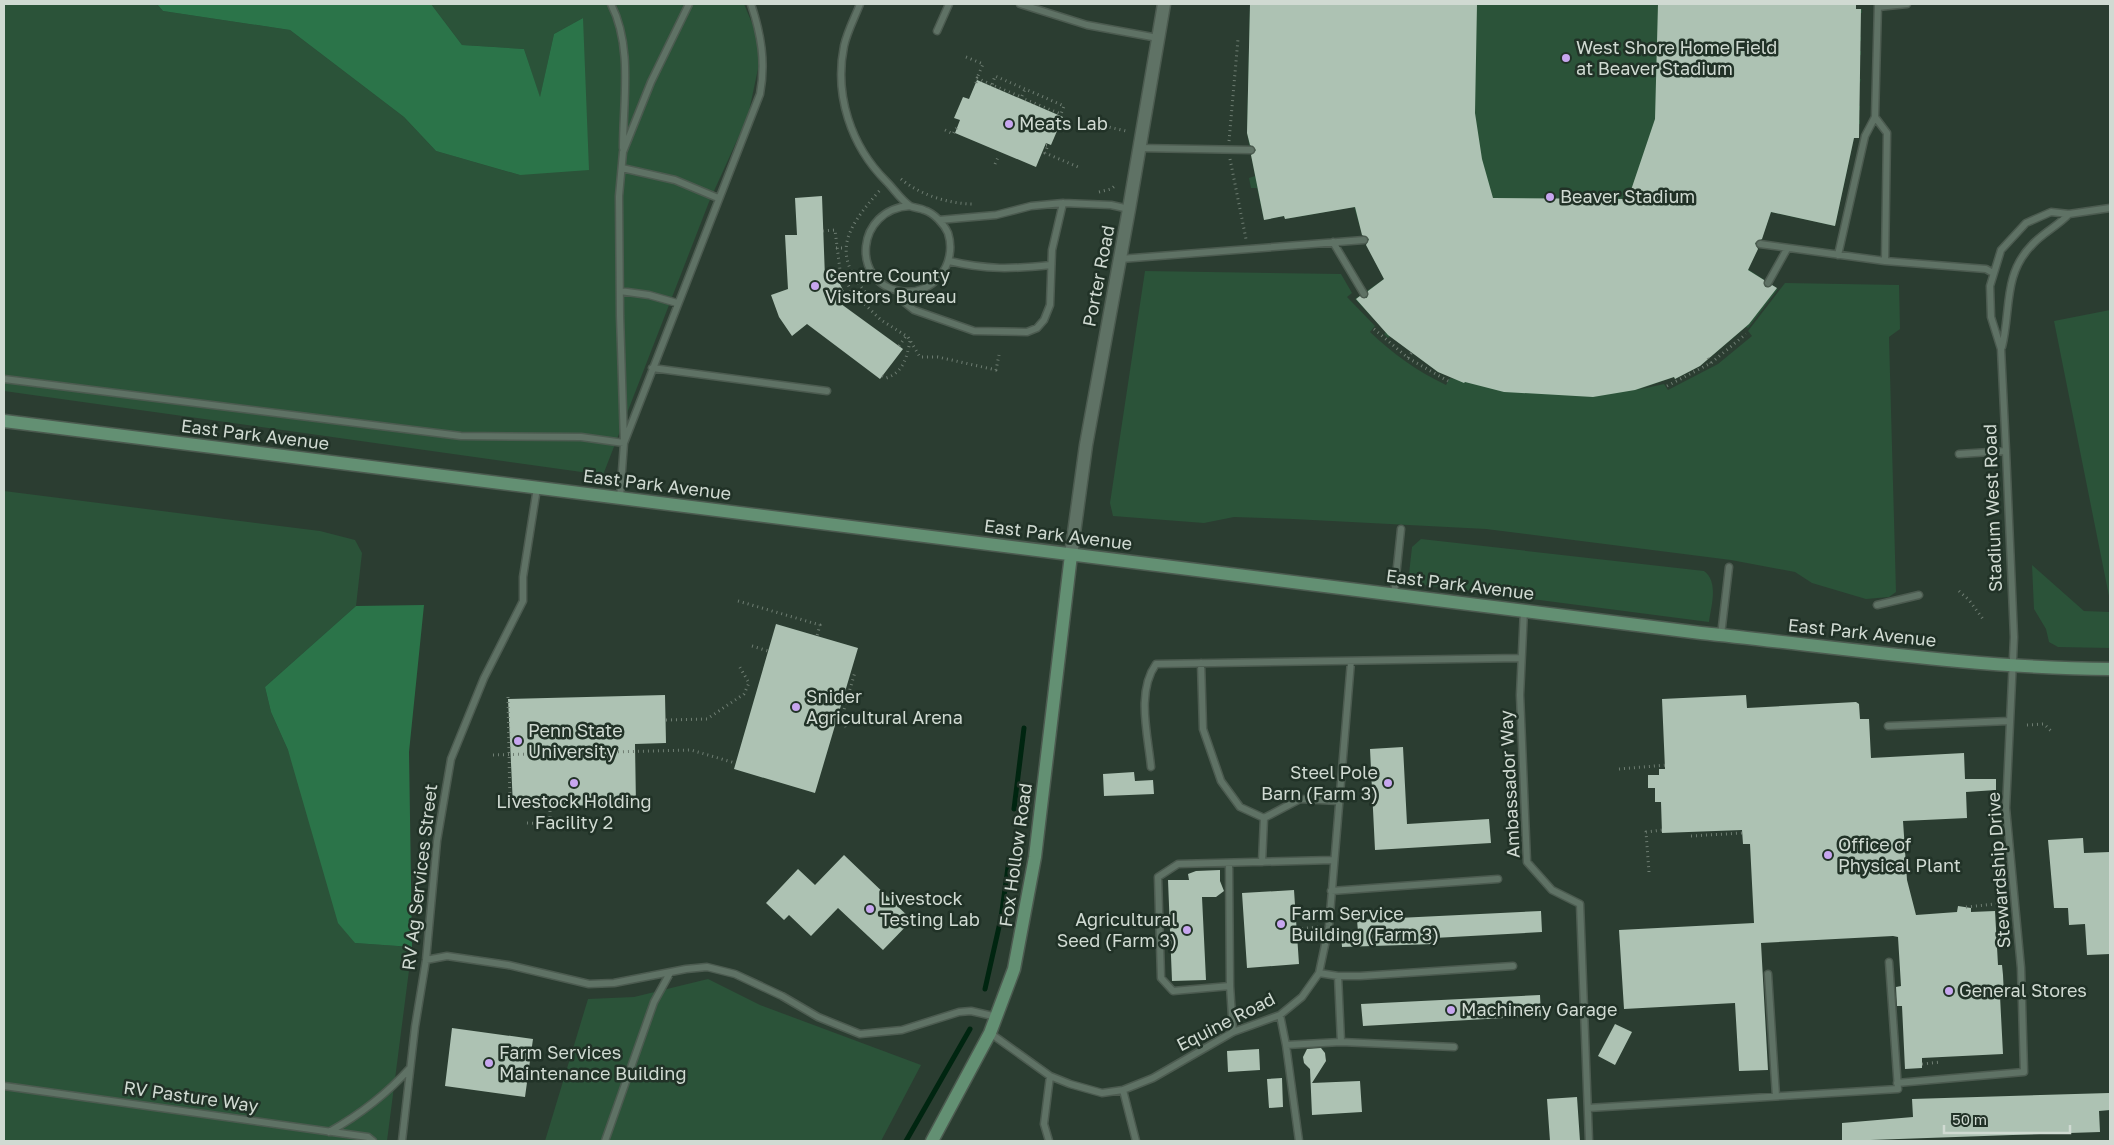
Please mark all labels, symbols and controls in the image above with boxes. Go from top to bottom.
place label: West Shore Home Field at Beaver Stadium [1576,36,1777,79]
marker: West Shore Home Field at Beaver Stadium [1560,52,1572,64]
place label: Meats Lab [1019,112,1108,134]
marker: Meats Lab [1003,118,1015,130]
place label: Beaver Stadium [1560,185,1695,207]
marker: Beaver Stadium [1544,191,1556,203]
street label: Porter Road [1077,223,1119,328]
place label: Centre County Visitors Bureau [825,264,957,307]
marker: Centre County Visitors Bureau [809,280,821,292]
street label: East Park Avenue [180,414,331,454]
street label: Stadium West Road [1978,424,2006,592]
street label: East Park Avenue [582,464,733,504]
street label: East Park Avenue [983,514,1134,554]
street label: East Park Avenue [1385,564,1536,604]
street label: East Park Avenue [1787,613,1937,651]
place label: Snider Agricultural Arena [806,685,963,728]
marker: Snider Agricultural Arena [790,701,802,713]
street label: Ambassador Way [1494,709,1524,859]
place label: Penn State University [528,719,623,762]
marker: Penn State University [512,735,524,747]
place label: Steel Pole Barn (Farm 3) [1261,761,1378,804]
marker: Livestock Holding Facility 2 [568,777,580,789]
marker: Steel Pole Barn (Farm 3) [1382,777,1394,789]
street label: RV Ag Services Street [397,782,441,971]
street label: Fox Hollow Road [994,782,1036,928]
place label: Livestock Holding Facility 2 [496,790,652,833]
street label: Stewardship Drive [1982,791,2014,949]
place label: Office of Physical Plant [1838,833,1961,876]
marker: Office of Physical Plant [1822,849,1834,861]
place label: Livestock Testing Lab [880,887,980,930]
place label: Farm Service Building (Farm 3) [1291,902,1439,945]
marker: Livestock Testing Lab [864,903,876,915]
place label: Agricultural Seed (Farm 3) [1057,908,1177,951]
marker: Farm Service Building (Farm 3) [1275,918,1287,930]
marker: Agricultural Seed (Farm 3) [1181,924,1193,936]
place label: General Stores [1959,979,2087,1001]
marker: General Stores [1943,985,1955,997]
street label: Equine Road [1173,987,1279,1055]
place label: Machinery Garage [1461,998,1617,1020]
marker: Machinery Garage [1445,1004,1457,1016]
place label: Farm Services Maintenance Building [499,1041,686,1084]
marker: Farm Services Maintenance Building [483,1057,495,1069]
street label: RV Pasture Way [122,1076,260,1116]
scale bar [1944,1102,2070,1134]
text: 50 m [1952,1110,1987,1128]

